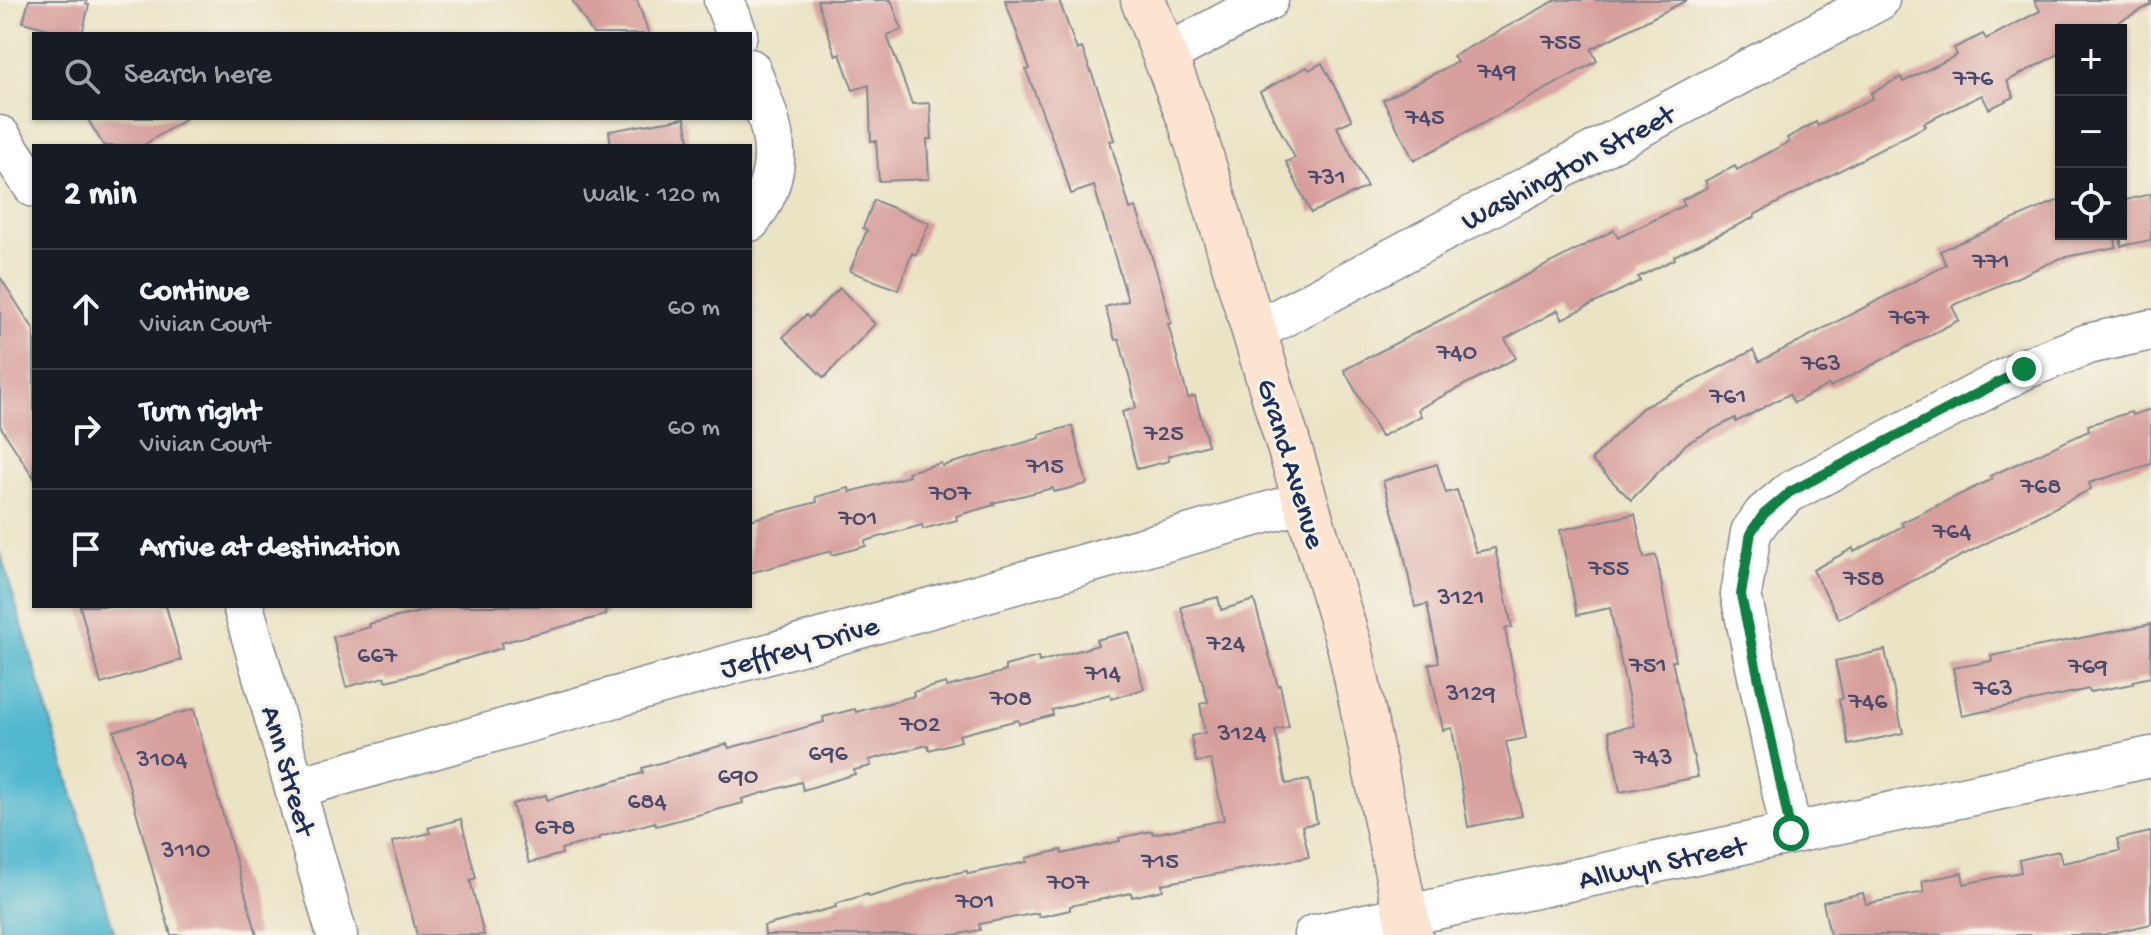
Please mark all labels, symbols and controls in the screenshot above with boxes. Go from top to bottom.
map controls [2055,24,2127,240]
button: + [2055,24,2127,96]
house number: 755 [1540,29,1581,60]
search box [32,32,752,120]
icon: search [60,54,104,98]
house number: 749 [1477,58,1516,89]
text: Search here [124,59,272,94]
house number: 776 [1952,65,1994,96]
button: − [2055,96,2127,168]
street label: Washington Street [1457,98,1684,241]
house number: 745 [1404,104,1445,135]
house number: 731 [1307,164,1346,195]
button: locate [2055,168,2127,240]
text: 2 min [64,176,136,216]
text: Walk · 120 m [583,181,720,212]
house number: 771 [1971,248,2010,279]
text: Continue [140,276,249,311]
icon: ahead [64,287,108,331]
text: 60 m [667,294,720,325]
house number: 767 [1888,304,1931,335]
text: Vivian Court [140,311,270,342]
house number: 740 [1436,339,1478,370]
house number: 763 [1800,350,1841,381]
route end [2006,351,2042,387]
street label: Grand Avenue [1246,375,1331,554]
house number: 761 [1708,383,1747,414]
text: Turn right [140,396,260,431]
icon: right [64,407,108,451]
text: 60 m [667,414,720,445]
house number: 725 [1143,420,1184,451]
text: Vivian Court [140,431,270,462]
house number: 715 [1025,453,1064,484]
house number: 768 [2020,473,2061,504]
house number: 707 [928,480,972,511]
house number: 701 [838,505,877,536]
house number: 764 [1932,518,1972,549]
icon: arrive [64,527,108,571]
text: Arrive at destination [140,532,400,567]
house number: 755 [1588,555,1629,586]
house number: 758 [1842,565,1885,596]
house number: 3121 [1436,584,1485,615]
street label: Jeffrey Drive [717,610,884,689]
house number: 724 [1206,630,1245,661]
house number: 667 [357,642,398,673]
house number: 751 [1628,652,1667,683]
house number: 769 [2067,653,2108,684]
house number: 714 [1084,660,1121,691]
house number: 763 [1972,675,2013,706]
house number: 3129 [1445,680,1496,711]
house number: 708 [989,685,1032,716]
house number: 746 [1848,688,1888,719]
street label: Ann Street [250,702,322,843]
house number: 702 [898,711,941,742]
house number: 3124 [1216,720,1267,751]
house number: 696 [808,740,849,771]
house number: 743 [1632,744,1673,775]
house number: 3104 [135,746,188,777]
house number: 690 [718,763,759,794]
house number: 684 [627,788,667,819]
house number: 678 [535,814,575,845]
route start [1773,815,1809,851]
street label: Allwyn Street [1576,830,1753,900]
house number: 3110 [160,837,211,868]
house number: 715 [1140,848,1179,879]
house number: 707 [1046,869,1090,900]
house number: 701 [955,888,994,919]

